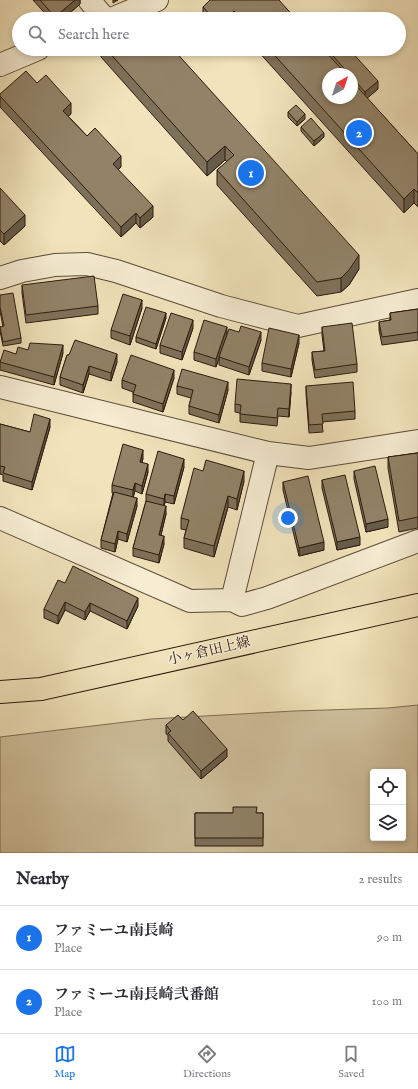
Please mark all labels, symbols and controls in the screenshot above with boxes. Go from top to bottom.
search box [12,12,406,56]
icon: search [26,23,48,45]
text: Search here [58,25,129,44]
north arrow [322,68,358,104]
pin: 2 [346,118,372,148]
pin: 1 [238,158,264,188]
your location [278,508,298,528]
street label: 小ヶ倉田上線 [166,633,252,669]
map controls [370,769,406,841]
button: locate [370,769,406,805]
button: layers [370,805,406,841]
text: Nearby [16,869,69,890]
text: 2 results [358,871,402,888]
text: ファミーユ南長崎 [54,921,174,940]
text: 1 [27,929,31,946]
text: 90 m [377,929,402,946]
text: Place [54,940,82,957]
text: ファミーユ南長崎弐番館 [54,985,219,1004]
text: 2 [26,993,32,1010]
text: 100 m [372,993,402,1010]
text: Place [54,1004,82,1021]
tab: Map [54,1043,76,1081]
tab: Directions [183,1043,231,1081]
tab: Saved [338,1043,364,1081]

